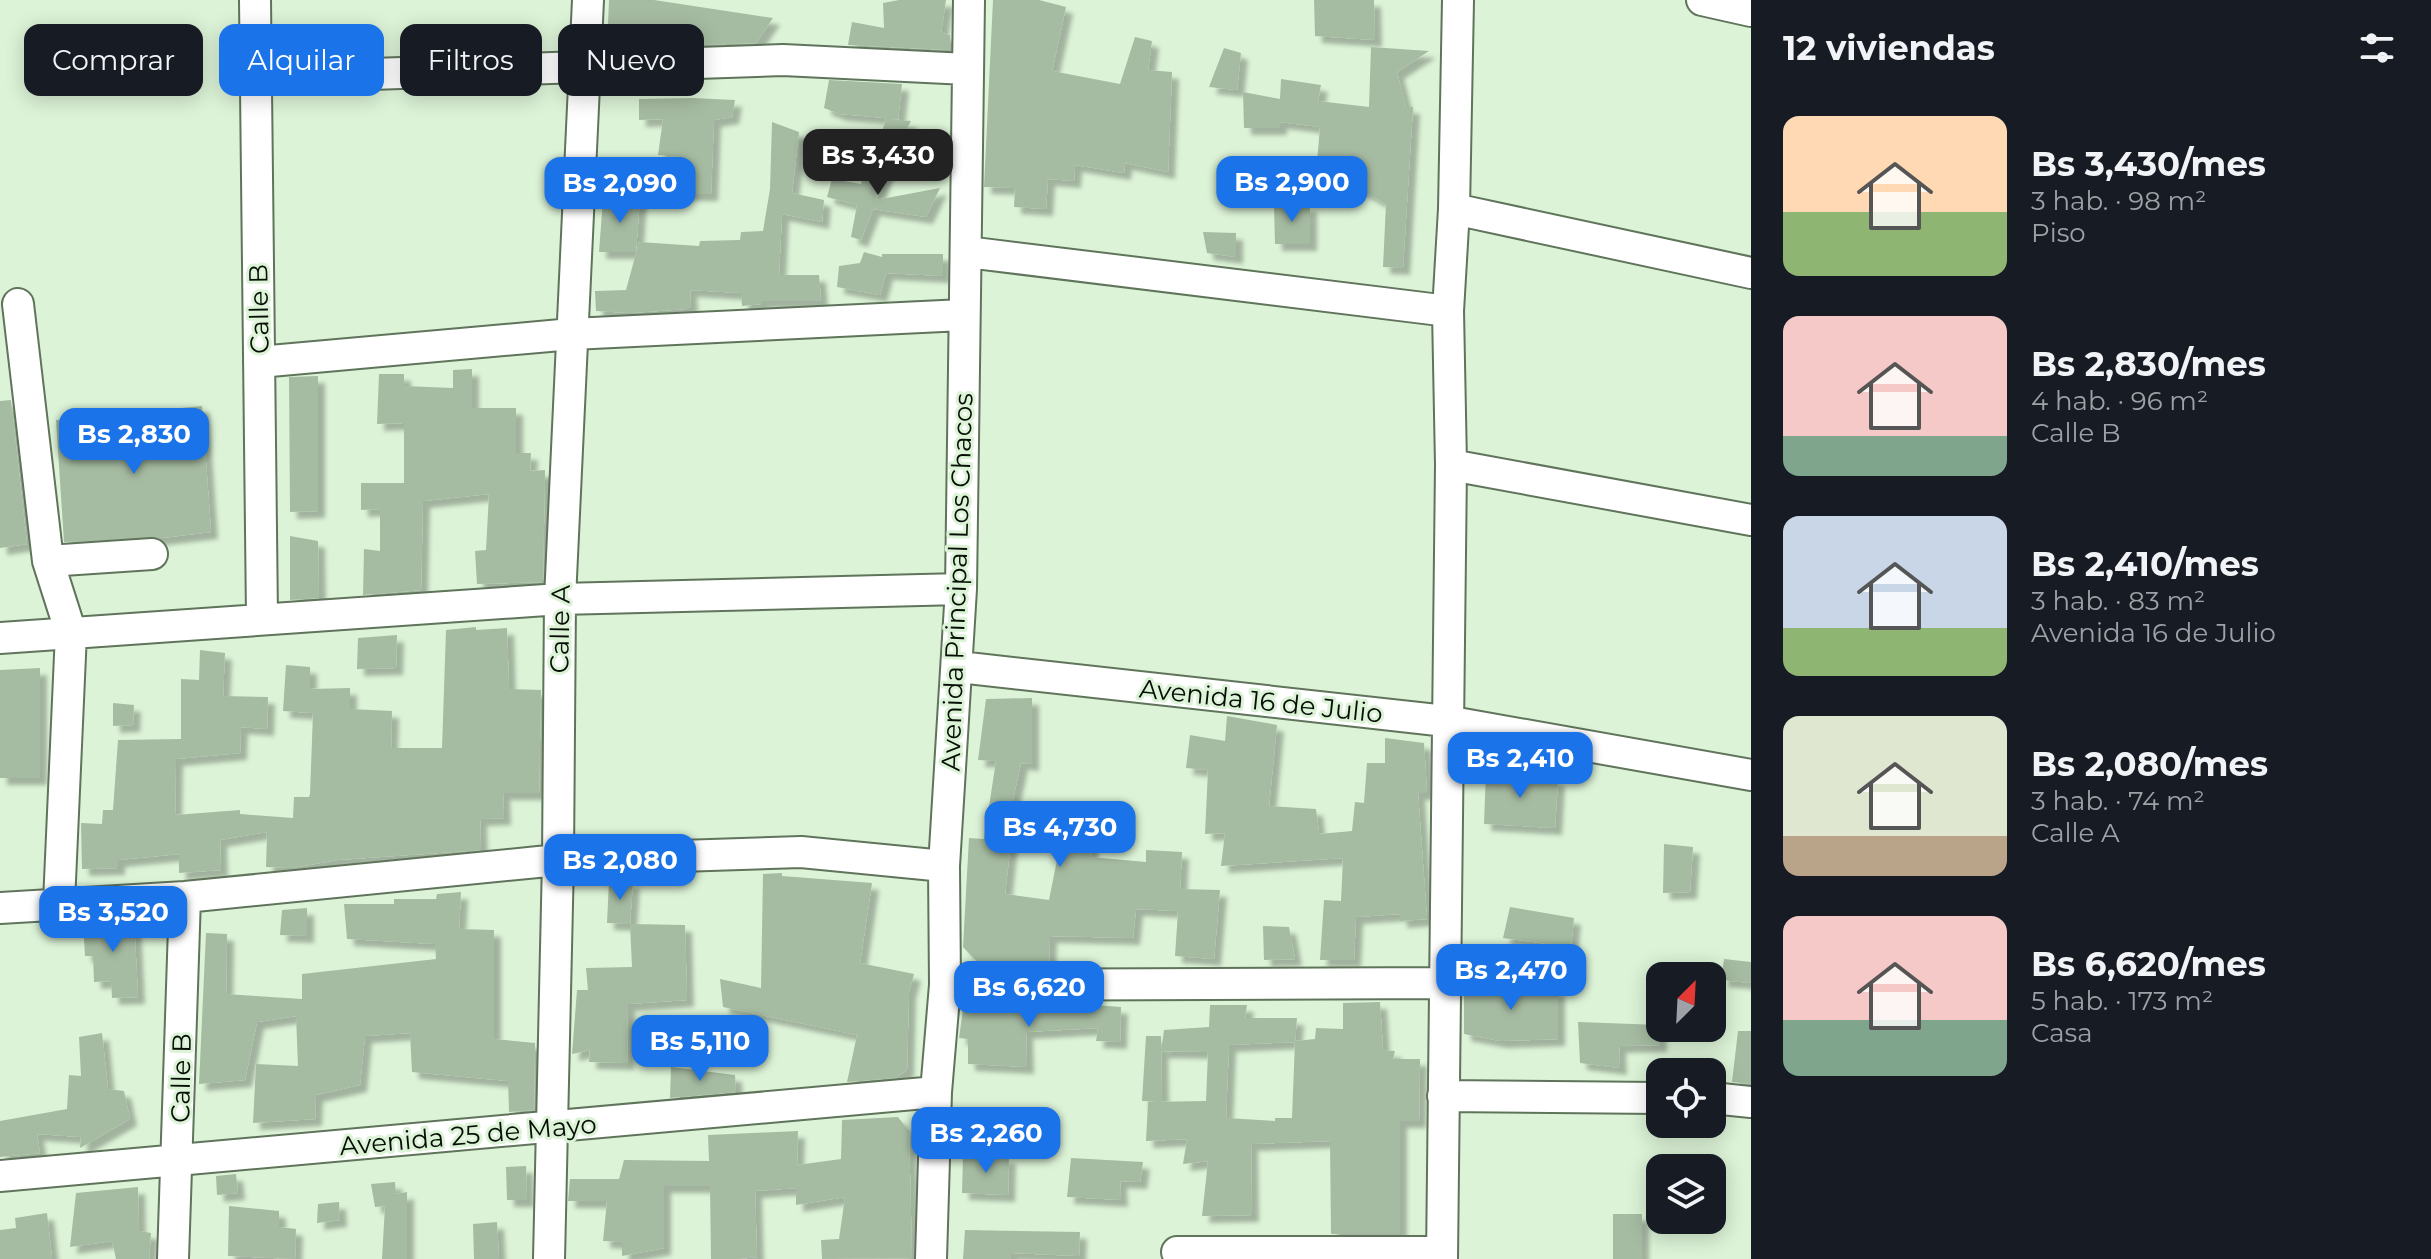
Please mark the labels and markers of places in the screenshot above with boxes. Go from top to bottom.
pin: Bs 3,430 [795,129,961,197]
pin: Bs 2,900 [1209,156,1375,224]
pin: Bs 2,090 [537,157,703,225]
pin: Bs 2,830 [51,408,217,476]
pin: Bs 2,410 [1437,732,1603,800]
pin: Bs 4,730 [977,801,1143,869]
pin: Bs 2,080 [537,834,703,902]
pin: Bs 3,520 [30,886,196,954]
pin: Bs 2,470 [1428,944,1594,1012]
pin: Bs 6,620 [946,961,1112,1029]
pin: Bs 5,110 [617,1015,783,1083]
pin: Bs 2,260 [903,1107,1069,1175]

